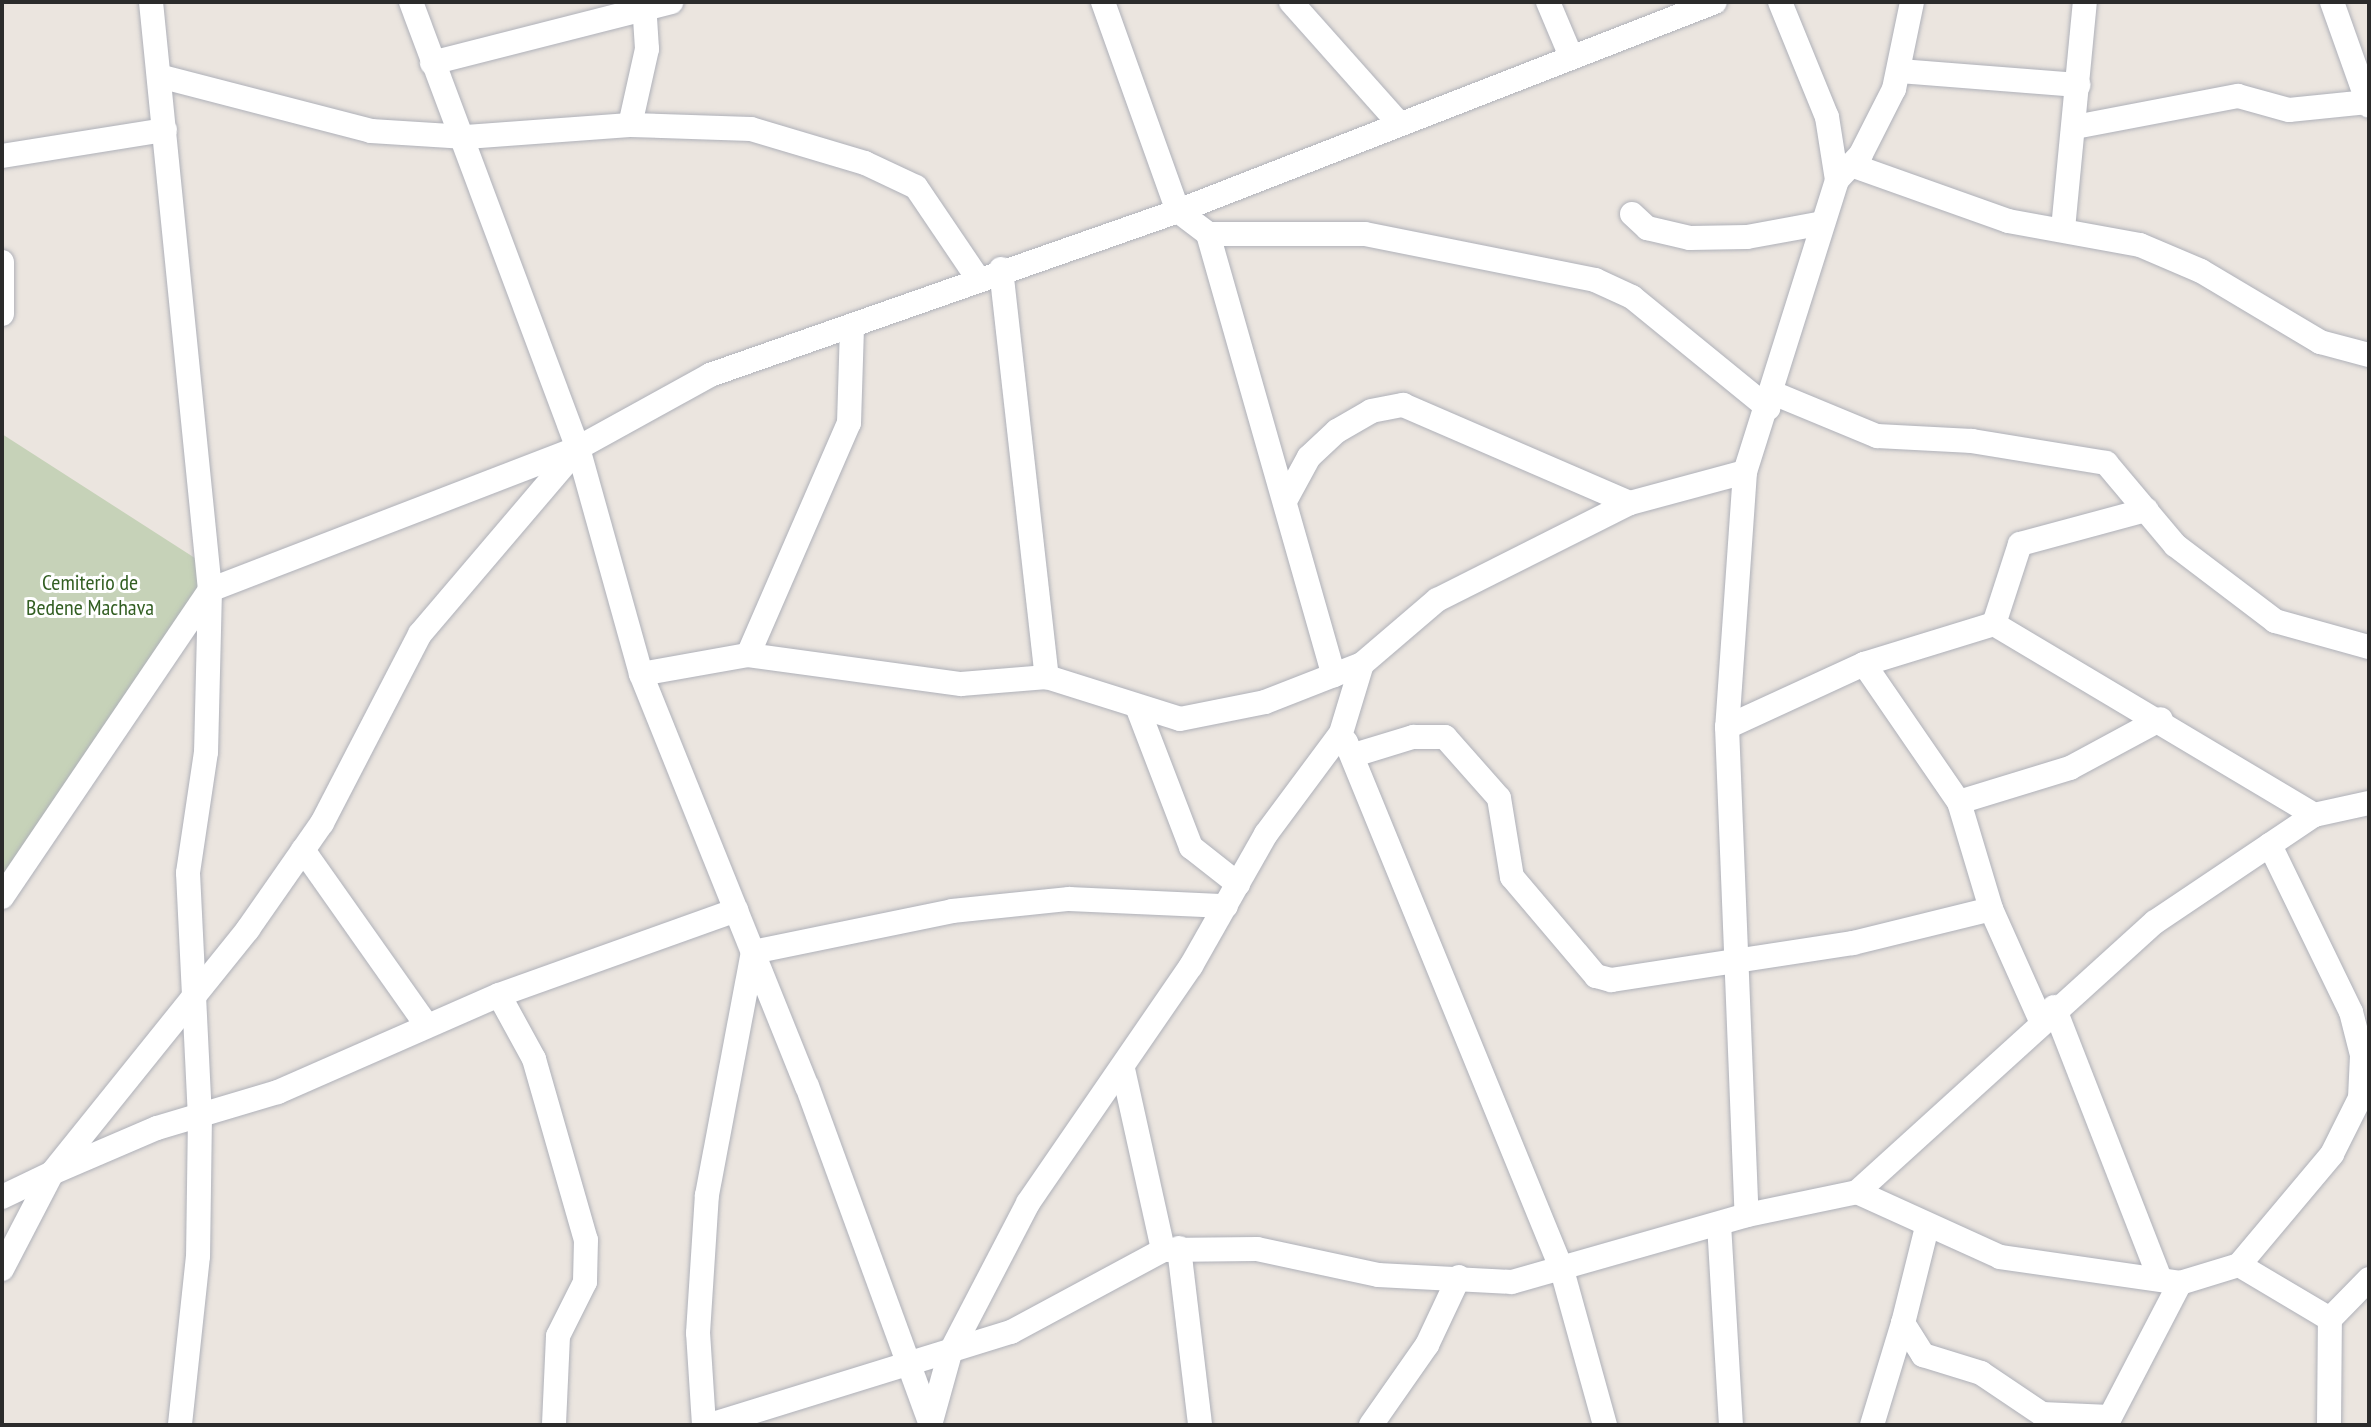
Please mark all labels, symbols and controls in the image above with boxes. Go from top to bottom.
park label: Cemiterio de Bedene Machava [26,569,154,620]

